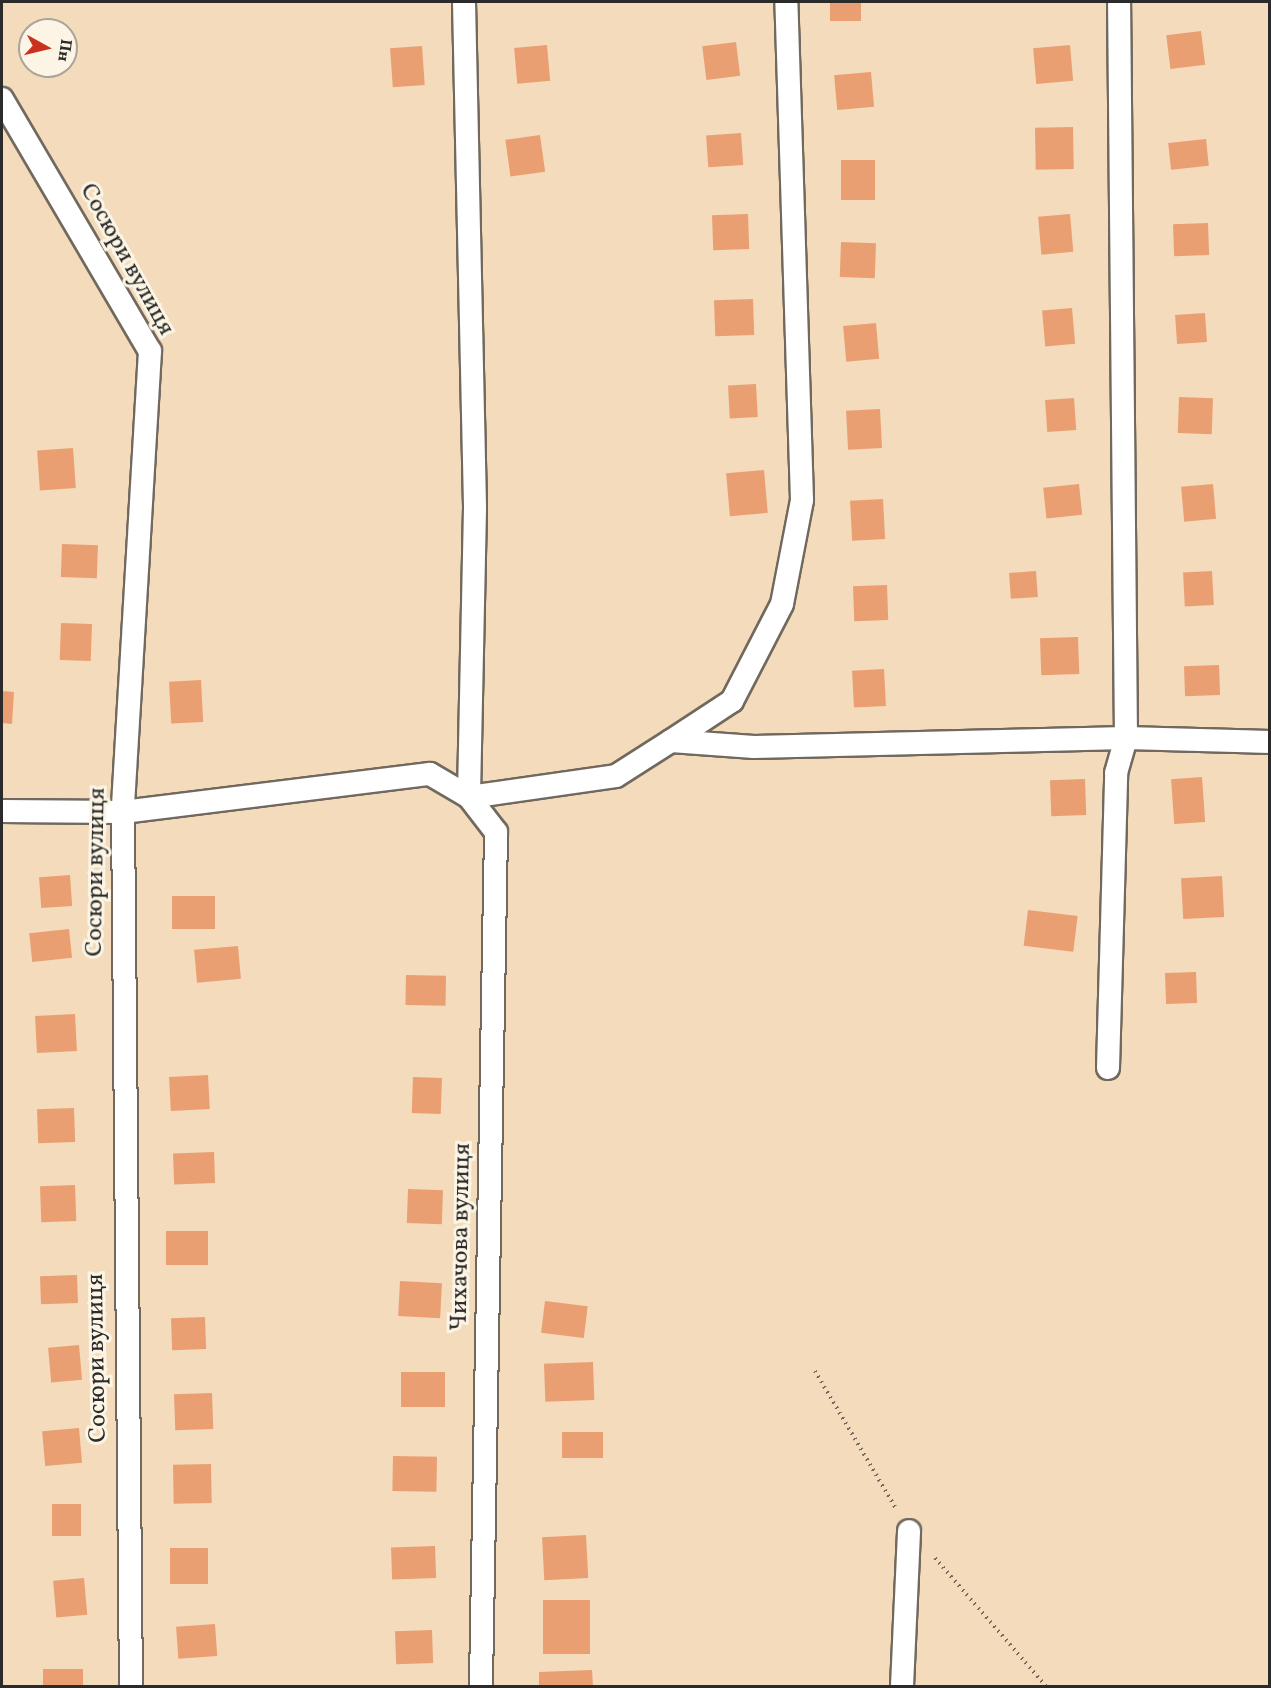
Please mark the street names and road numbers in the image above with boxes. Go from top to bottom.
street label: Сосюри вулиця [72,179,180,341]
street label: Сосюри вулиця [81,787,113,957]
street label: Чихачова вулиця [446,1143,478,1331]
street label: Сосюри вулиця [82,1273,114,1443]

